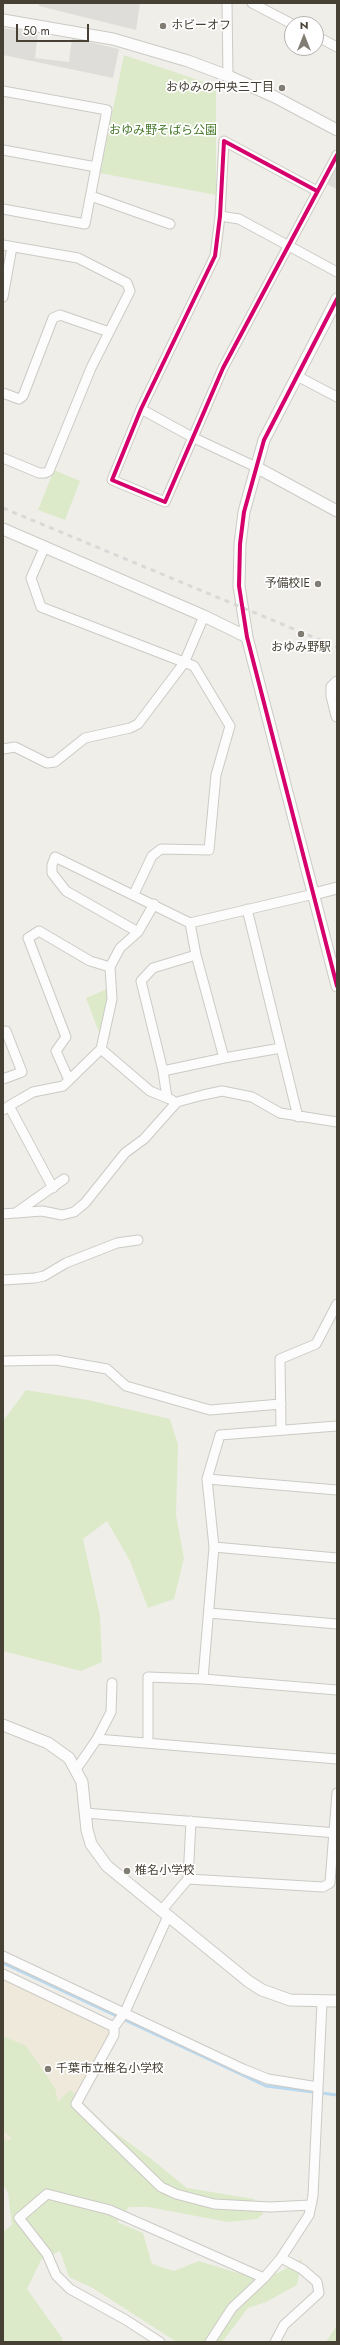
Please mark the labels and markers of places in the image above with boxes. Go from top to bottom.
place label: ホビーオフ [171,19,231,33]
marker: ホビーオフ [158,21,168,31]
place label: おゆみの中央三丁目 [166,81,274,95]
marker: おゆみの中央三丁目 [277,83,287,93]
place label: 予備校IE [264,577,310,591]
marker: 予備校IE [313,579,323,589]
marker: おゆみ野駅 [296,629,306,639]
place label: おゆみ野駅 [271,641,331,655]
place label: 椎名小学校 [135,1864,195,1878]
marker: 椎名小学校 [122,1866,132,1876]
place label: 千葉市立椎名小学校 [56,2062,164,2076]
marker: 千葉市立椎名小学校 [43,2064,53,2074]

